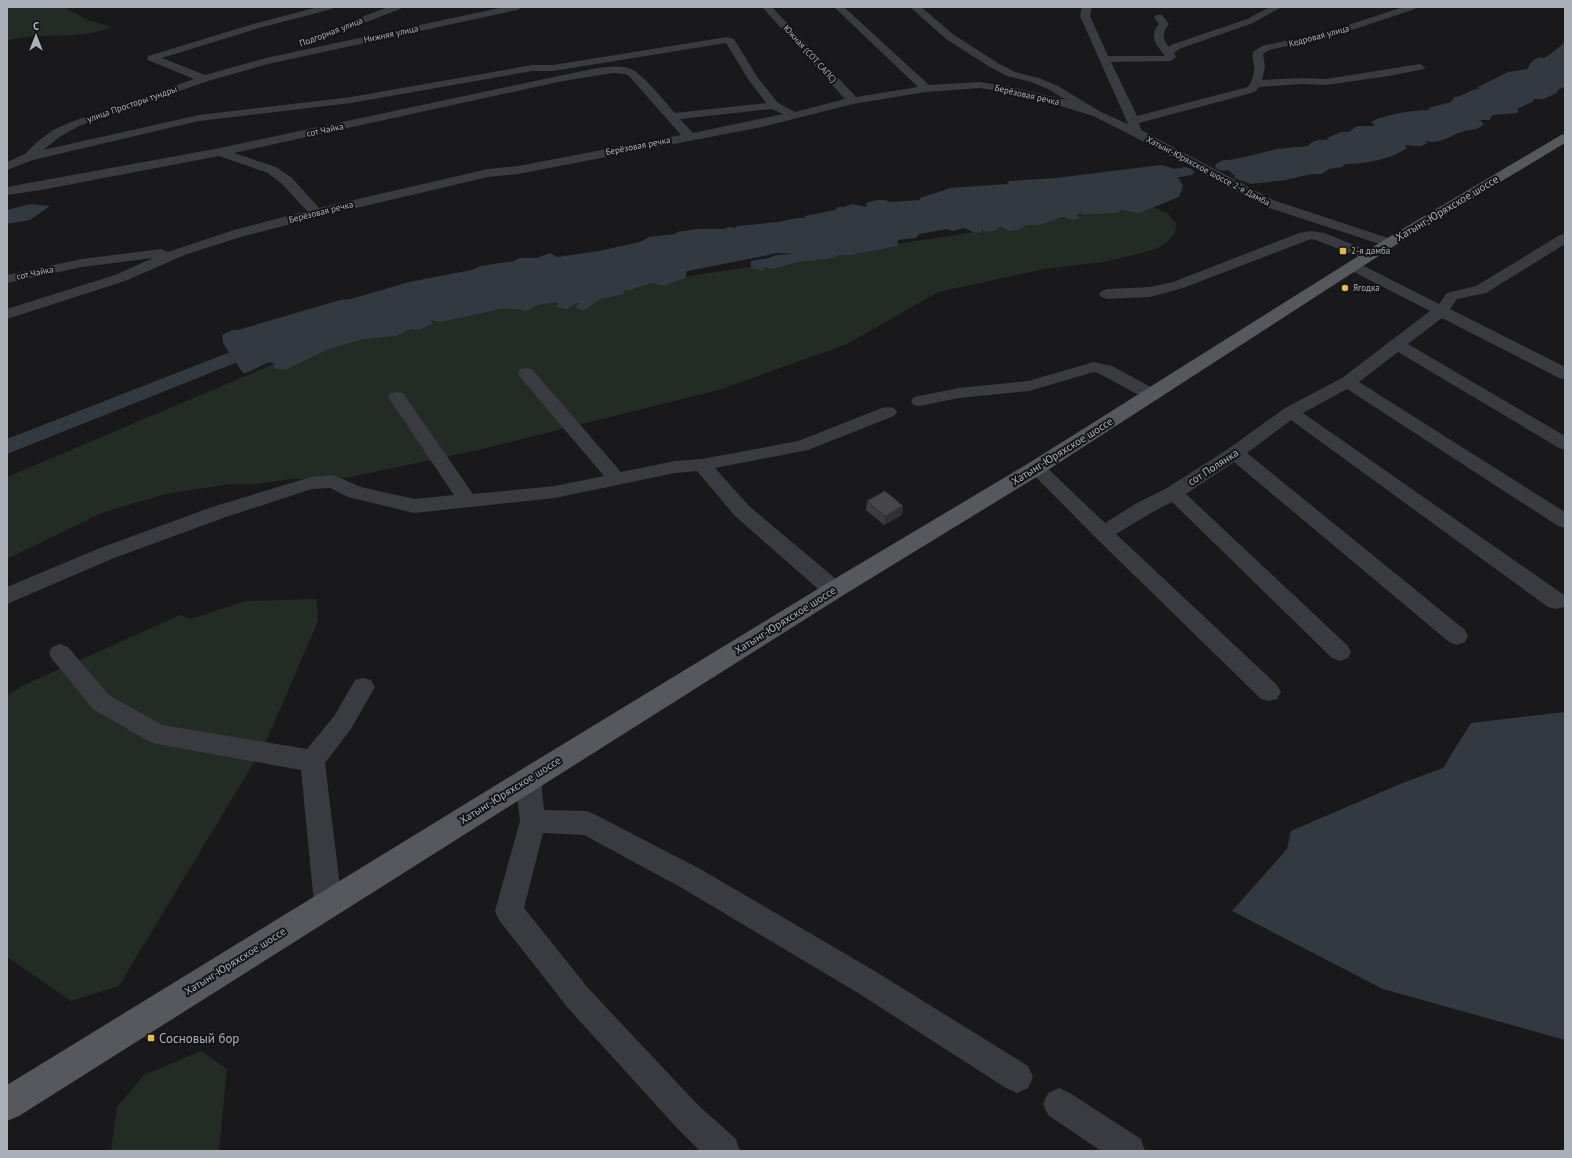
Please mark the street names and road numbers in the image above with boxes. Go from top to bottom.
street label: Подгорная улица [297,14,364,49]
street label: Нижняя улица [363,22,419,45]
street label: Кедровая улица [1287,22,1350,49]
street label: Южная (СОТ САПС) [781,23,839,85]
street label: Берёзовая речка [994,82,1061,107]
street label: улица Просторы тундры [85,83,178,124]
street label: сот Чайка [305,120,345,139]
street label: Хатынг-Юряхское шоссе 2-я Дамба [1145,133,1272,208]
street label: Берёзовая речка [604,134,671,157]
street label: Хатынг-Юряхское шоссе [1393,172,1501,244]
street label: Берёзовая речка [288,198,354,225]
street label: сот Чайка [15,263,55,282]
street label: Хатынг-Юряхское шоссе [1009,414,1116,488]
street label: сот Полянка [1185,445,1241,489]
street label: Хатынг-Юряхское шоссе [732,583,839,657]
street label: Хатынг-Юряхское шоссе [457,753,564,827]
street label: Хатынг-Юряхское шоссе [182,924,289,998]

